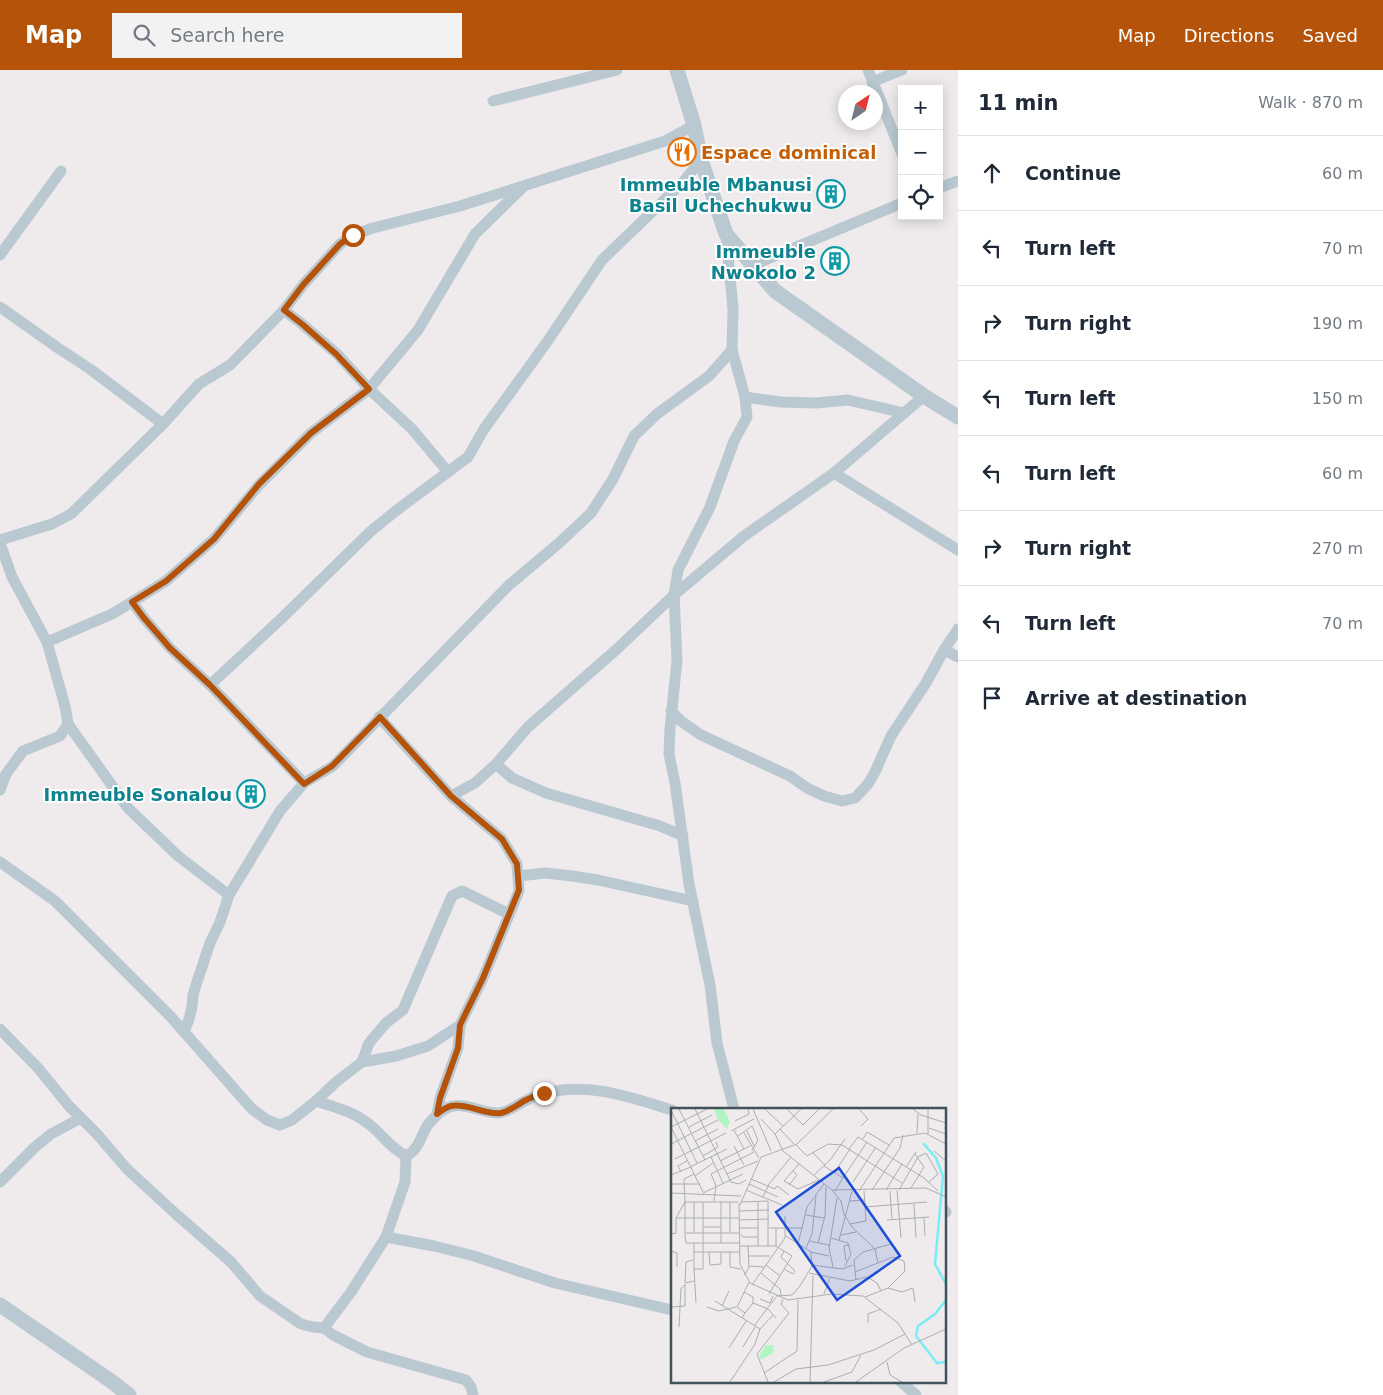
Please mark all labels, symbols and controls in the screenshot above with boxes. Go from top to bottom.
search box [112,13,462,58]
text: Map [25,21,82,49]
icon: search [130,21,158,49]
text: Search here [170,24,284,46]
text: Map [1118,25,1156,46]
text: Directions [1184,25,1274,46]
text: Saved [1302,25,1358,46]
north arrow [838,85,883,130]
map controls [898,85,943,220]
button: + [898,85,943,130]
text: 11 min [978,91,1059,115]
text: Walk · 870 m [1258,93,1363,112]
button: − [898,130,943,175]
restaurant icon: Espace dominical [667,137,697,167]
place label: Espace dominical [701,142,876,163]
icon: ahead [978,159,1006,187]
text: Continue [1025,162,1121,184]
text: 60 m [1322,164,1363,183]
place label: Immeuble Mbanusi Basil Uchechukwu [620,174,812,216]
button: locate [898,175,943,220]
building icon: Immeuble Mbanusi Basil Uchechukwu [816,179,846,209]
route start [342,224,365,247]
icon: left [978,234,1006,262]
text: Turn left [1025,237,1116,259]
text: 70 m [1322,239,1363,258]
place label: Immeuble Nwokolo 2 [711,241,816,283]
building icon: Immeuble Nwokolo 2 [820,246,850,276]
icon: right [978,309,1006,337]
text: Turn right [1025,312,1131,334]
text: 190 m [1312,314,1363,333]
icon: left [978,384,1006,412]
text: Turn left [1025,387,1116,409]
text: 150 m [1312,389,1363,408]
icon: left [978,459,1006,487]
text: Turn left [1025,462,1116,484]
text: 60 m [1322,464,1363,483]
icon: right [978,534,1006,562]
text: Turn right [1025,537,1131,559]
text: 270 m [1312,539,1363,558]
icon: left [978,609,1006,637]
text: Turn left [1025,612,1116,634]
text: 70 m [1322,614,1363,633]
icon: arrive [978,684,1006,712]
text: Arrive at destination [1025,687,1247,709]
building icon: Immeuble Sonalou [236,779,266,809]
place label: Immeuble Sonalou [44,784,232,805]
route end [533,1082,556,1105]
inset map [671,1108,946,1382]

